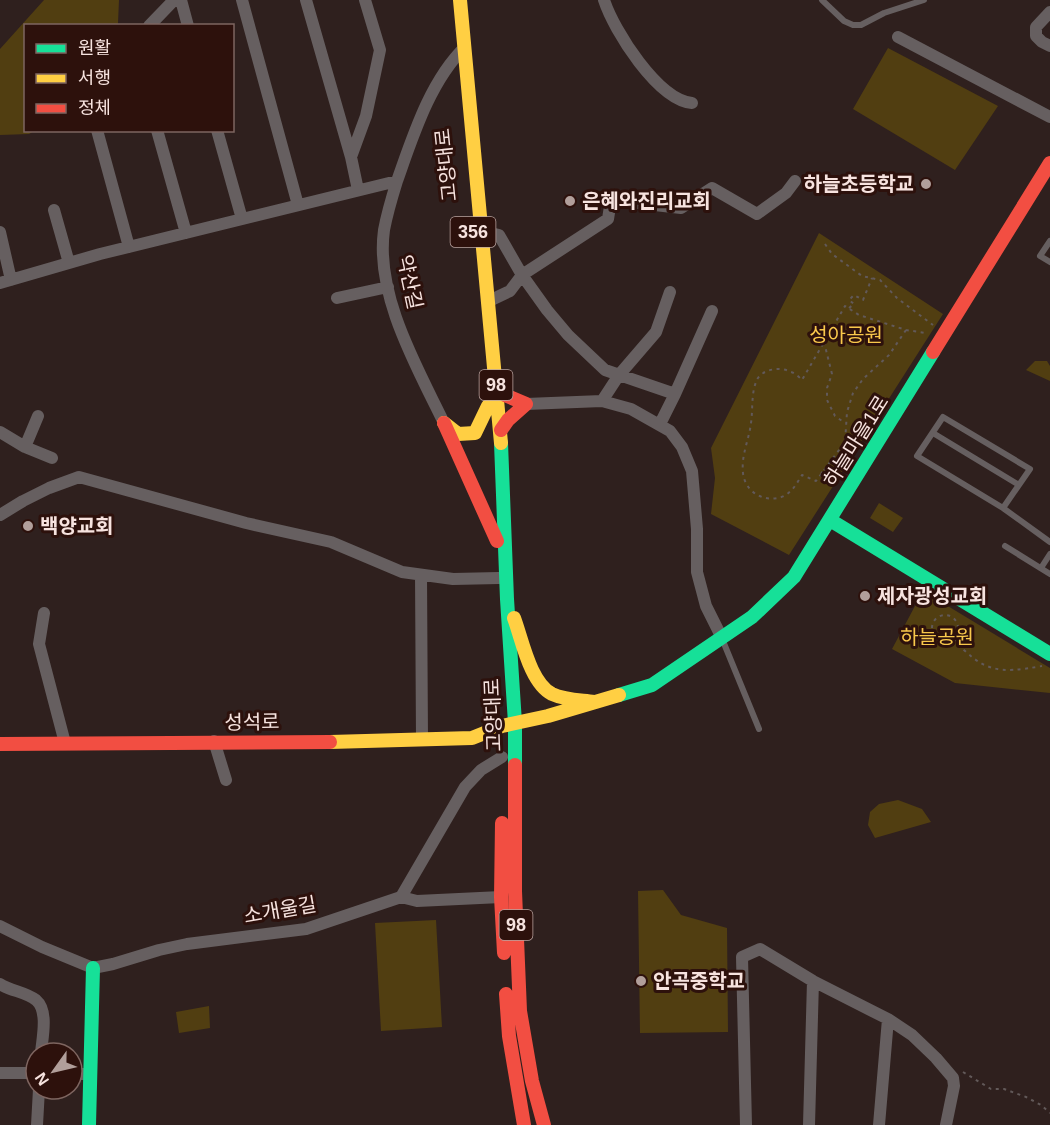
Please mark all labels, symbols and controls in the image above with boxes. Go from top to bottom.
legend [24,24,234,132]
text: 원활 [78,38,111,58]
text: 서행 [78,68,111,88]
text: 정체 [78,98,111,118]
street label: 고양대로 [431,127,461,203]
place label: 하늘초등학교 [804,173,914,195]
marker: 하늘초등학교 [919,177,933,191]
place label: 은혜와진리교회 [582,190,711,212]
marker: 은혜와진리교회 [563,194,577,208]
road number: 356 [450,217,496,247]
street label: 약산길 [394,253,426,311]
park label: 성아공원 [809,324,883,346]
road number: 98 [480,370,512,400]
street label: 하늘마을1로 [819,391,893,491]
place label: 백양교회 [40,515,114,537]
marker: 백양교회 [21,519,35,533]
place label: 제자광성교회 [877,585,987,607]
marker: 제자광성교회 [858,589,872,603]
park label: 하늘공원 [900,626,974,648]
street label: 고양대로 [481,678,505,752]
street label: 성석로 [224,711,280,733]
street label: 소개울길 [242,893,318,927]
road number: 98 [500,910,532,940]
place label: 안곡중학교 [653,970,745,992]
marker: 안곡중학교 [634,974,648,988]
north arrow [24,1041,84,1101]
text: N [32,1070,52,1089]

